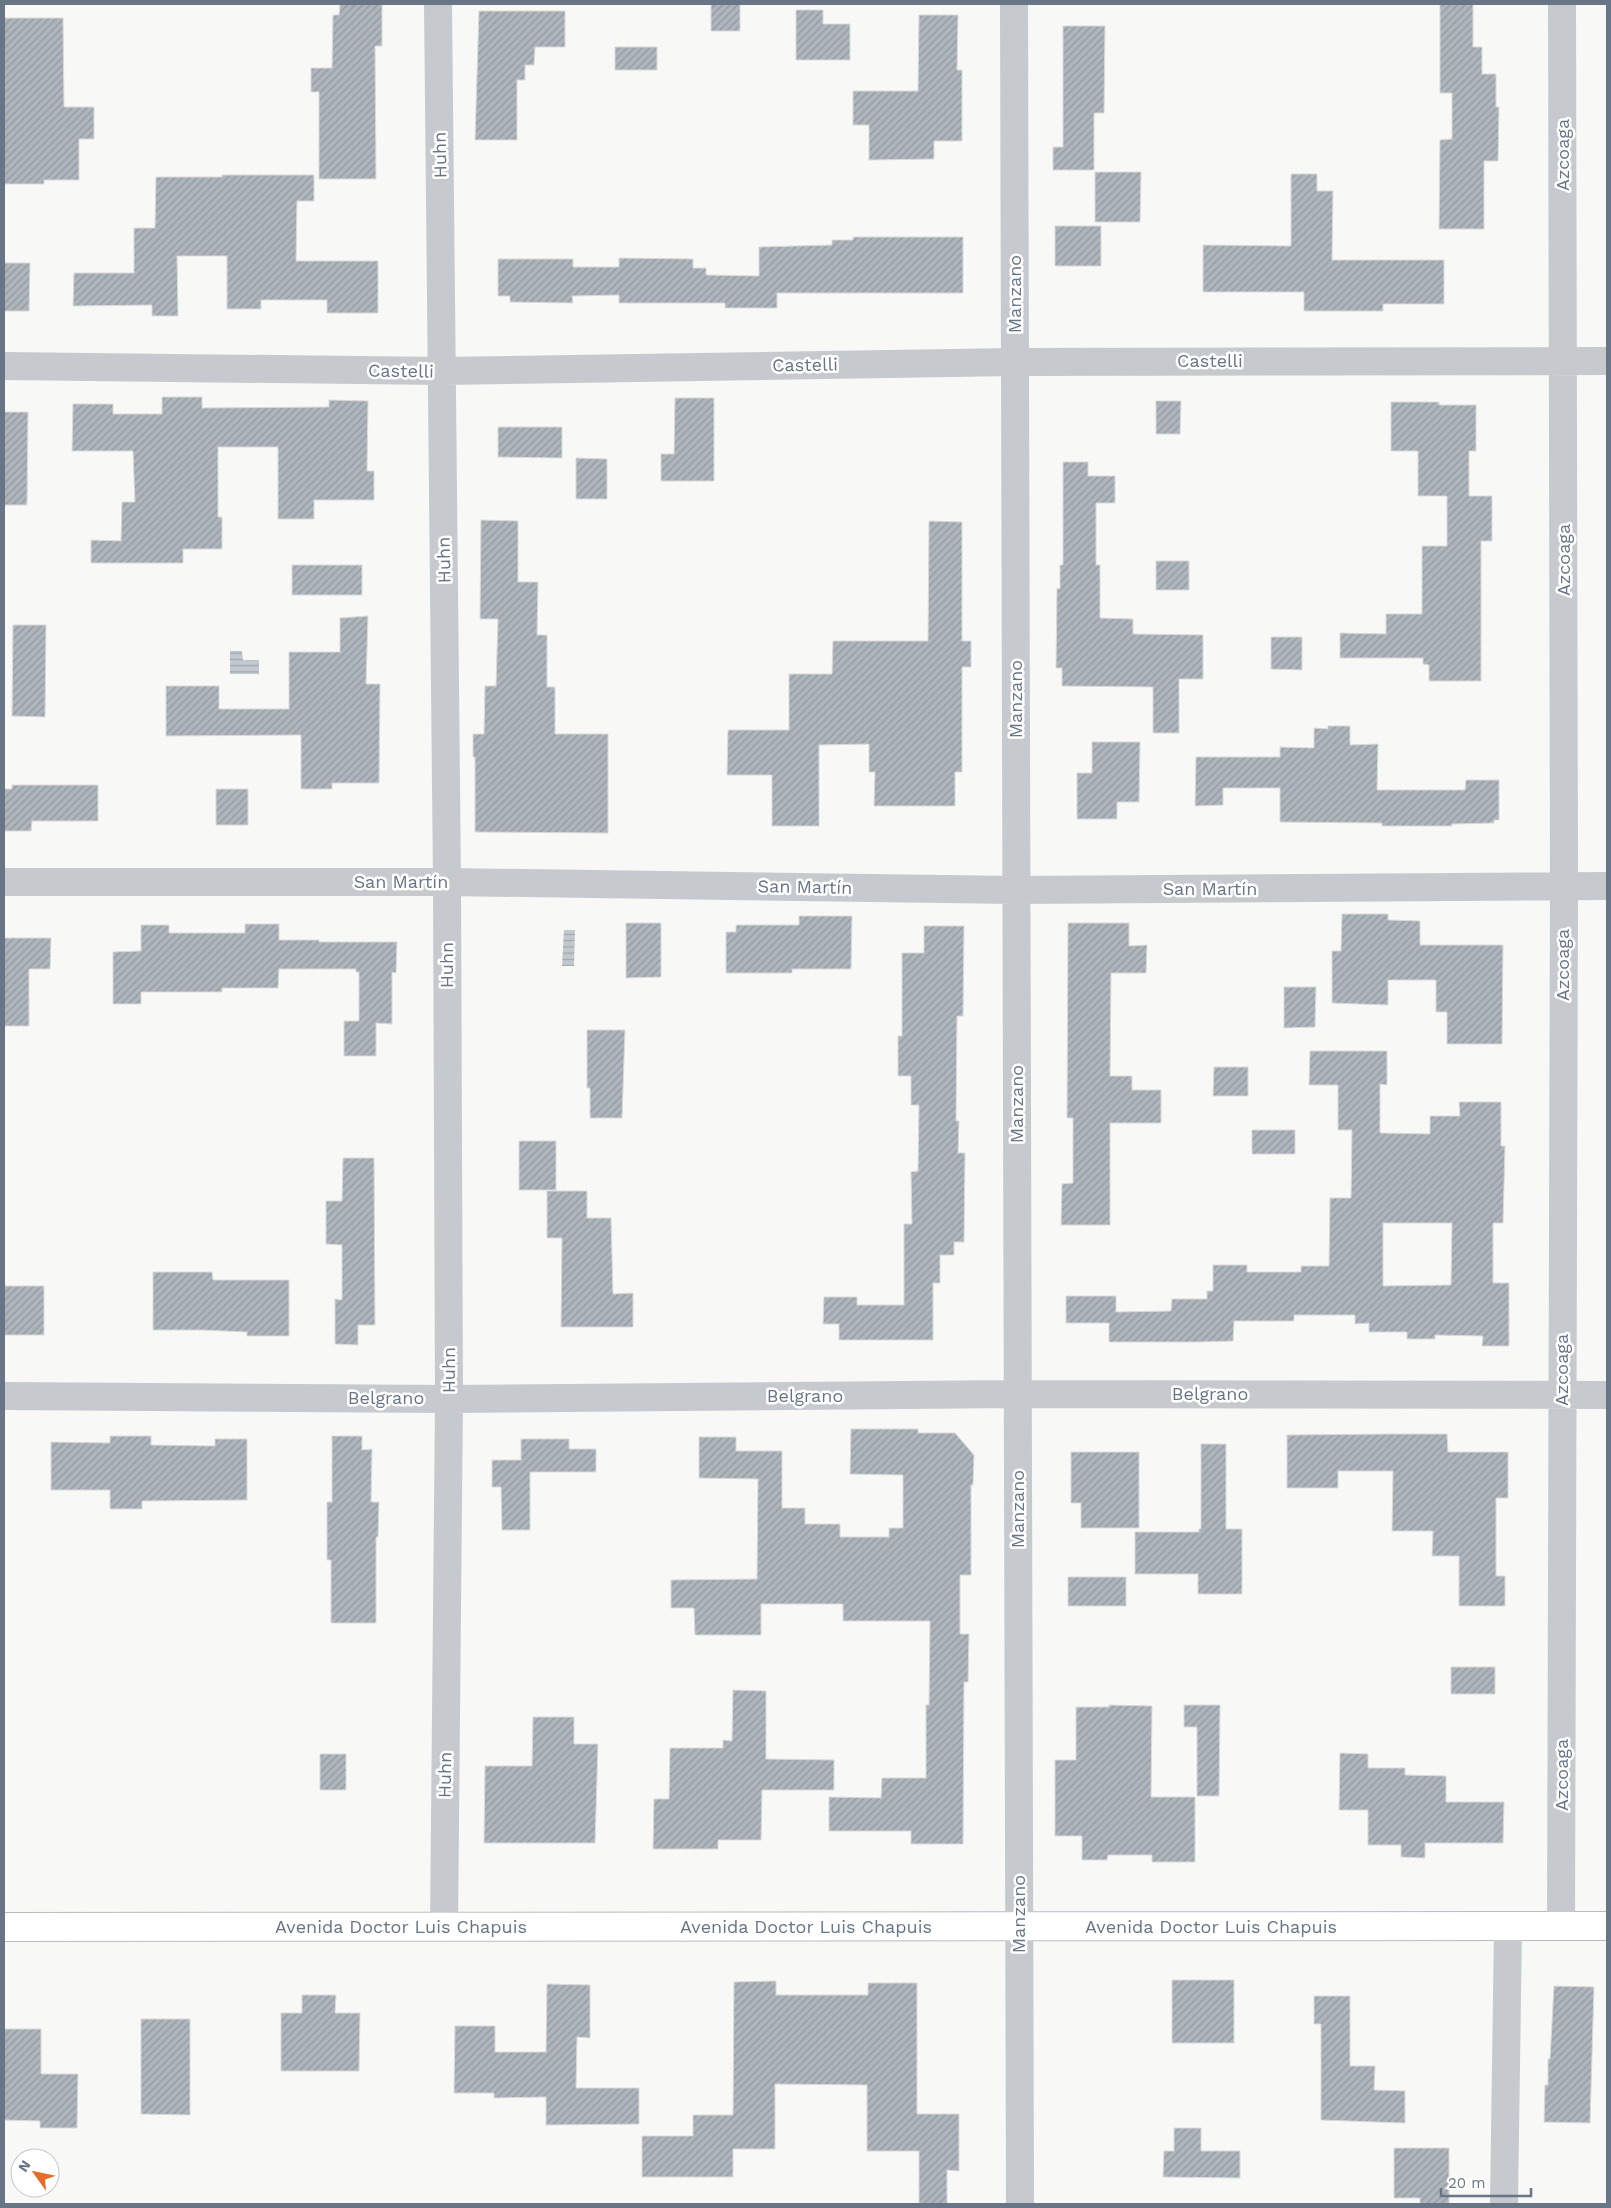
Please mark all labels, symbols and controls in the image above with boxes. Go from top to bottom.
street label: Azcoaga [1552,119,1573,191]
street label: Huhn [429,132,450,178]
street label: Manzano [1004,255,1025,333]
street label: Castelli [1177,350,1243,371]
street label: Castelli [772,353,838,376]
street label: Castelli [368,359,434,382]
street label: Azcoaga [1553,524,1574,596]
street label: Huhn [433,537,454,583]
street label: Manzano [1005,660,1026,738]
street label: San Martín [354,871,448,892]
street label: San Martín [758,875,852,898]
street label: San Martín [1163,878,1257,899]
street label: Azcoaga [1552,929,1573,1001]
street label: Huhn [436,942,457,988]
street label: Manzano [1006,1065,1027,1143]
street label: Azcoaga [1551,1334,1572,1406]
street label: Huhn [438,1347,459,1393]
street label: Belgrano [1172,1383,1248,1404]
street label: Belgrano [767,1385,843,1406]
street label: Belgrano [348,1387,424,1408]
street label: Manzano [1007,1470,1028,1548]
street label: Azcoaga [1551,1739,1572,1811]
street label: Huhn [434,1752,455,1798]
street label: Manzano [1008,1875,1029,1953]
street label: Avenida Doctor Luis Chapuis [275,1916,527,1937]
street label: Avenida Doctor Luis Chapuis [680,1916,932,1937]
street label: Avenida Doctor Luis Chapuis [1085,1916,1337,1937]
north arrow [10,2148,60,2198]
text: N [15,2157,34,2175]
scale bar [1441,2166,1531,2198]
text: 20 m [1448,2174,1486,2192]

